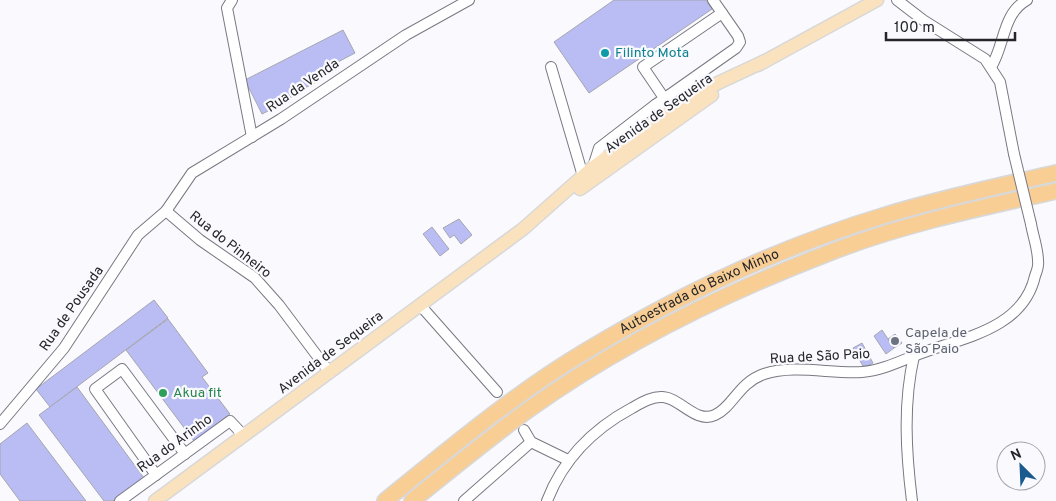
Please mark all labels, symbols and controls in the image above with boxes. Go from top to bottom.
scale bar [886,10,1015,42]
text: 100 m [894,19,935,38]
place label: Filinto Mota [615,45,689,62]
marker: Filinto Mota [599,47,611,59]
street label: Rua da Venda [263,55,343,117]
street label: Avenida de Sequeira [602,70,716,158]
street label: Rua do Pinheiro [186,208,274,282]
street label: Autoestrada do Baixo Minho [616,245,782,338]
street label: Rua de Pousada [36,263,108,355]
street label: Avenida de Sequeira [275,308,387,398]
place label: Capela de São Paio [905,325,967,358]
marker: Capela de São Paio [889,335,901,347]
street label: Rua de São Paio [769,346,871,368]
place label: Akua fit [173,385,222,402]
marker: Akua fit [157,387,169,399]
street label: Rua do Arinho [134,411,216,477]
north arrow [996,441,1046,491]
text: N [1008,446,1024,465]

